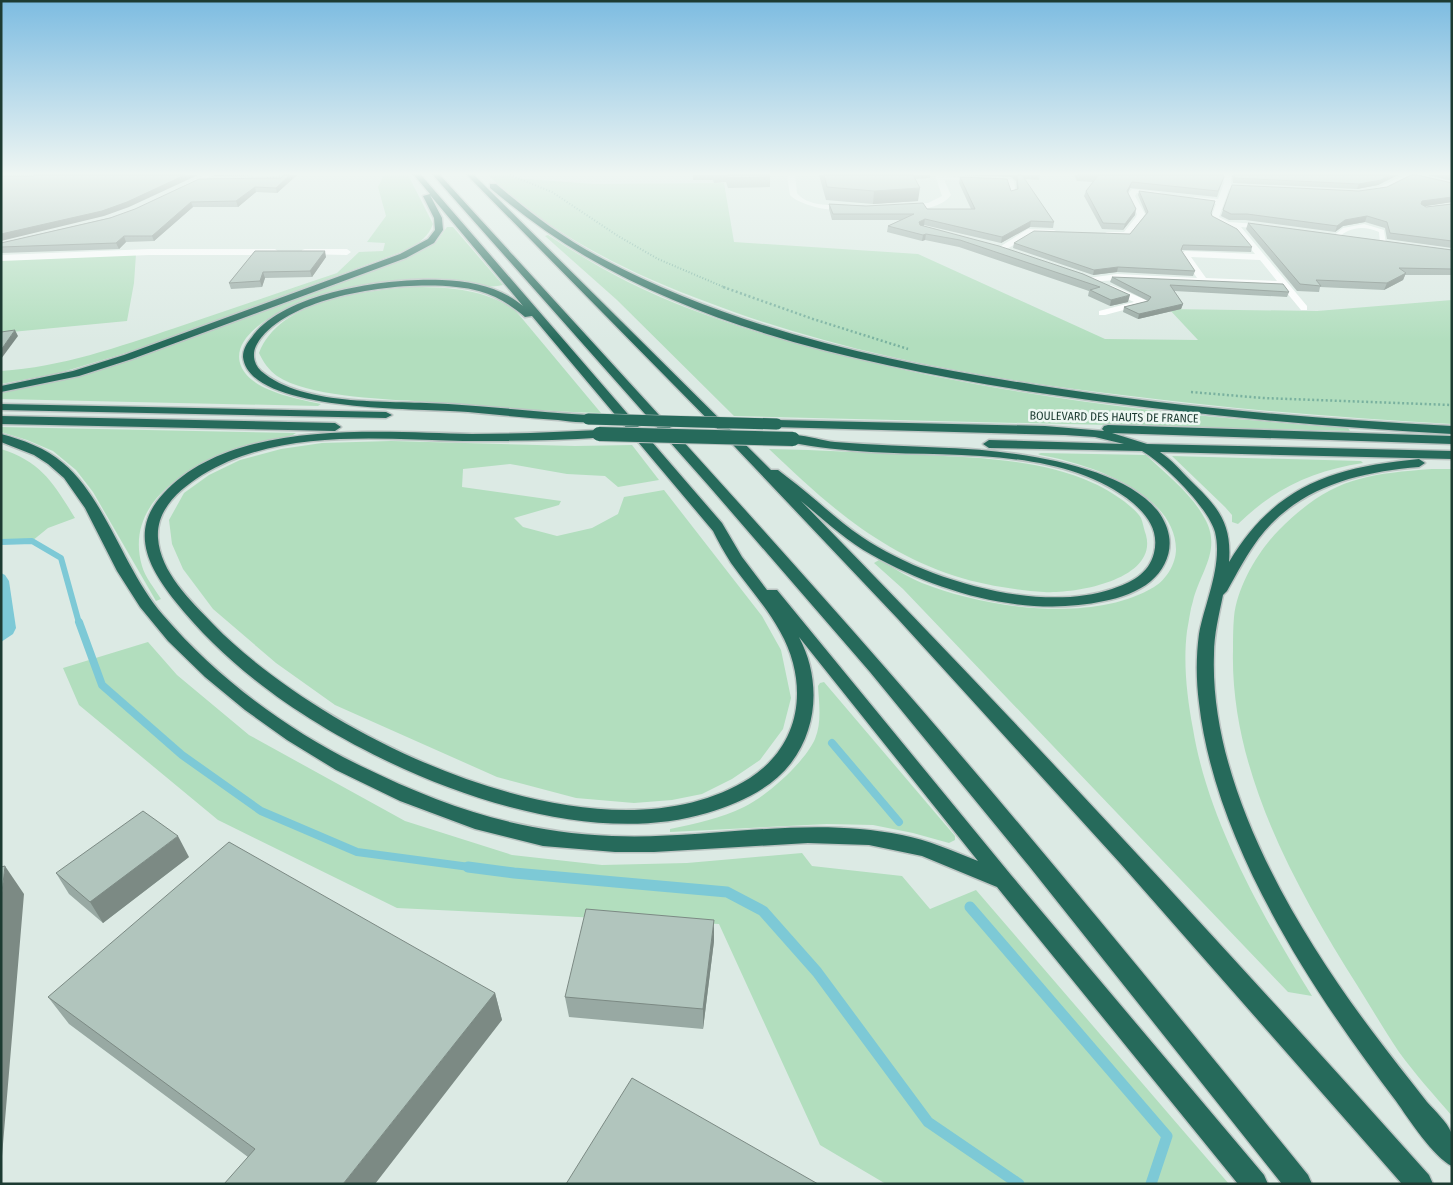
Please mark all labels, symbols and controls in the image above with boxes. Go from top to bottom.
street label: BOULEVARD DES HAUTS DE FRANCE [1029,409,1199,425]

